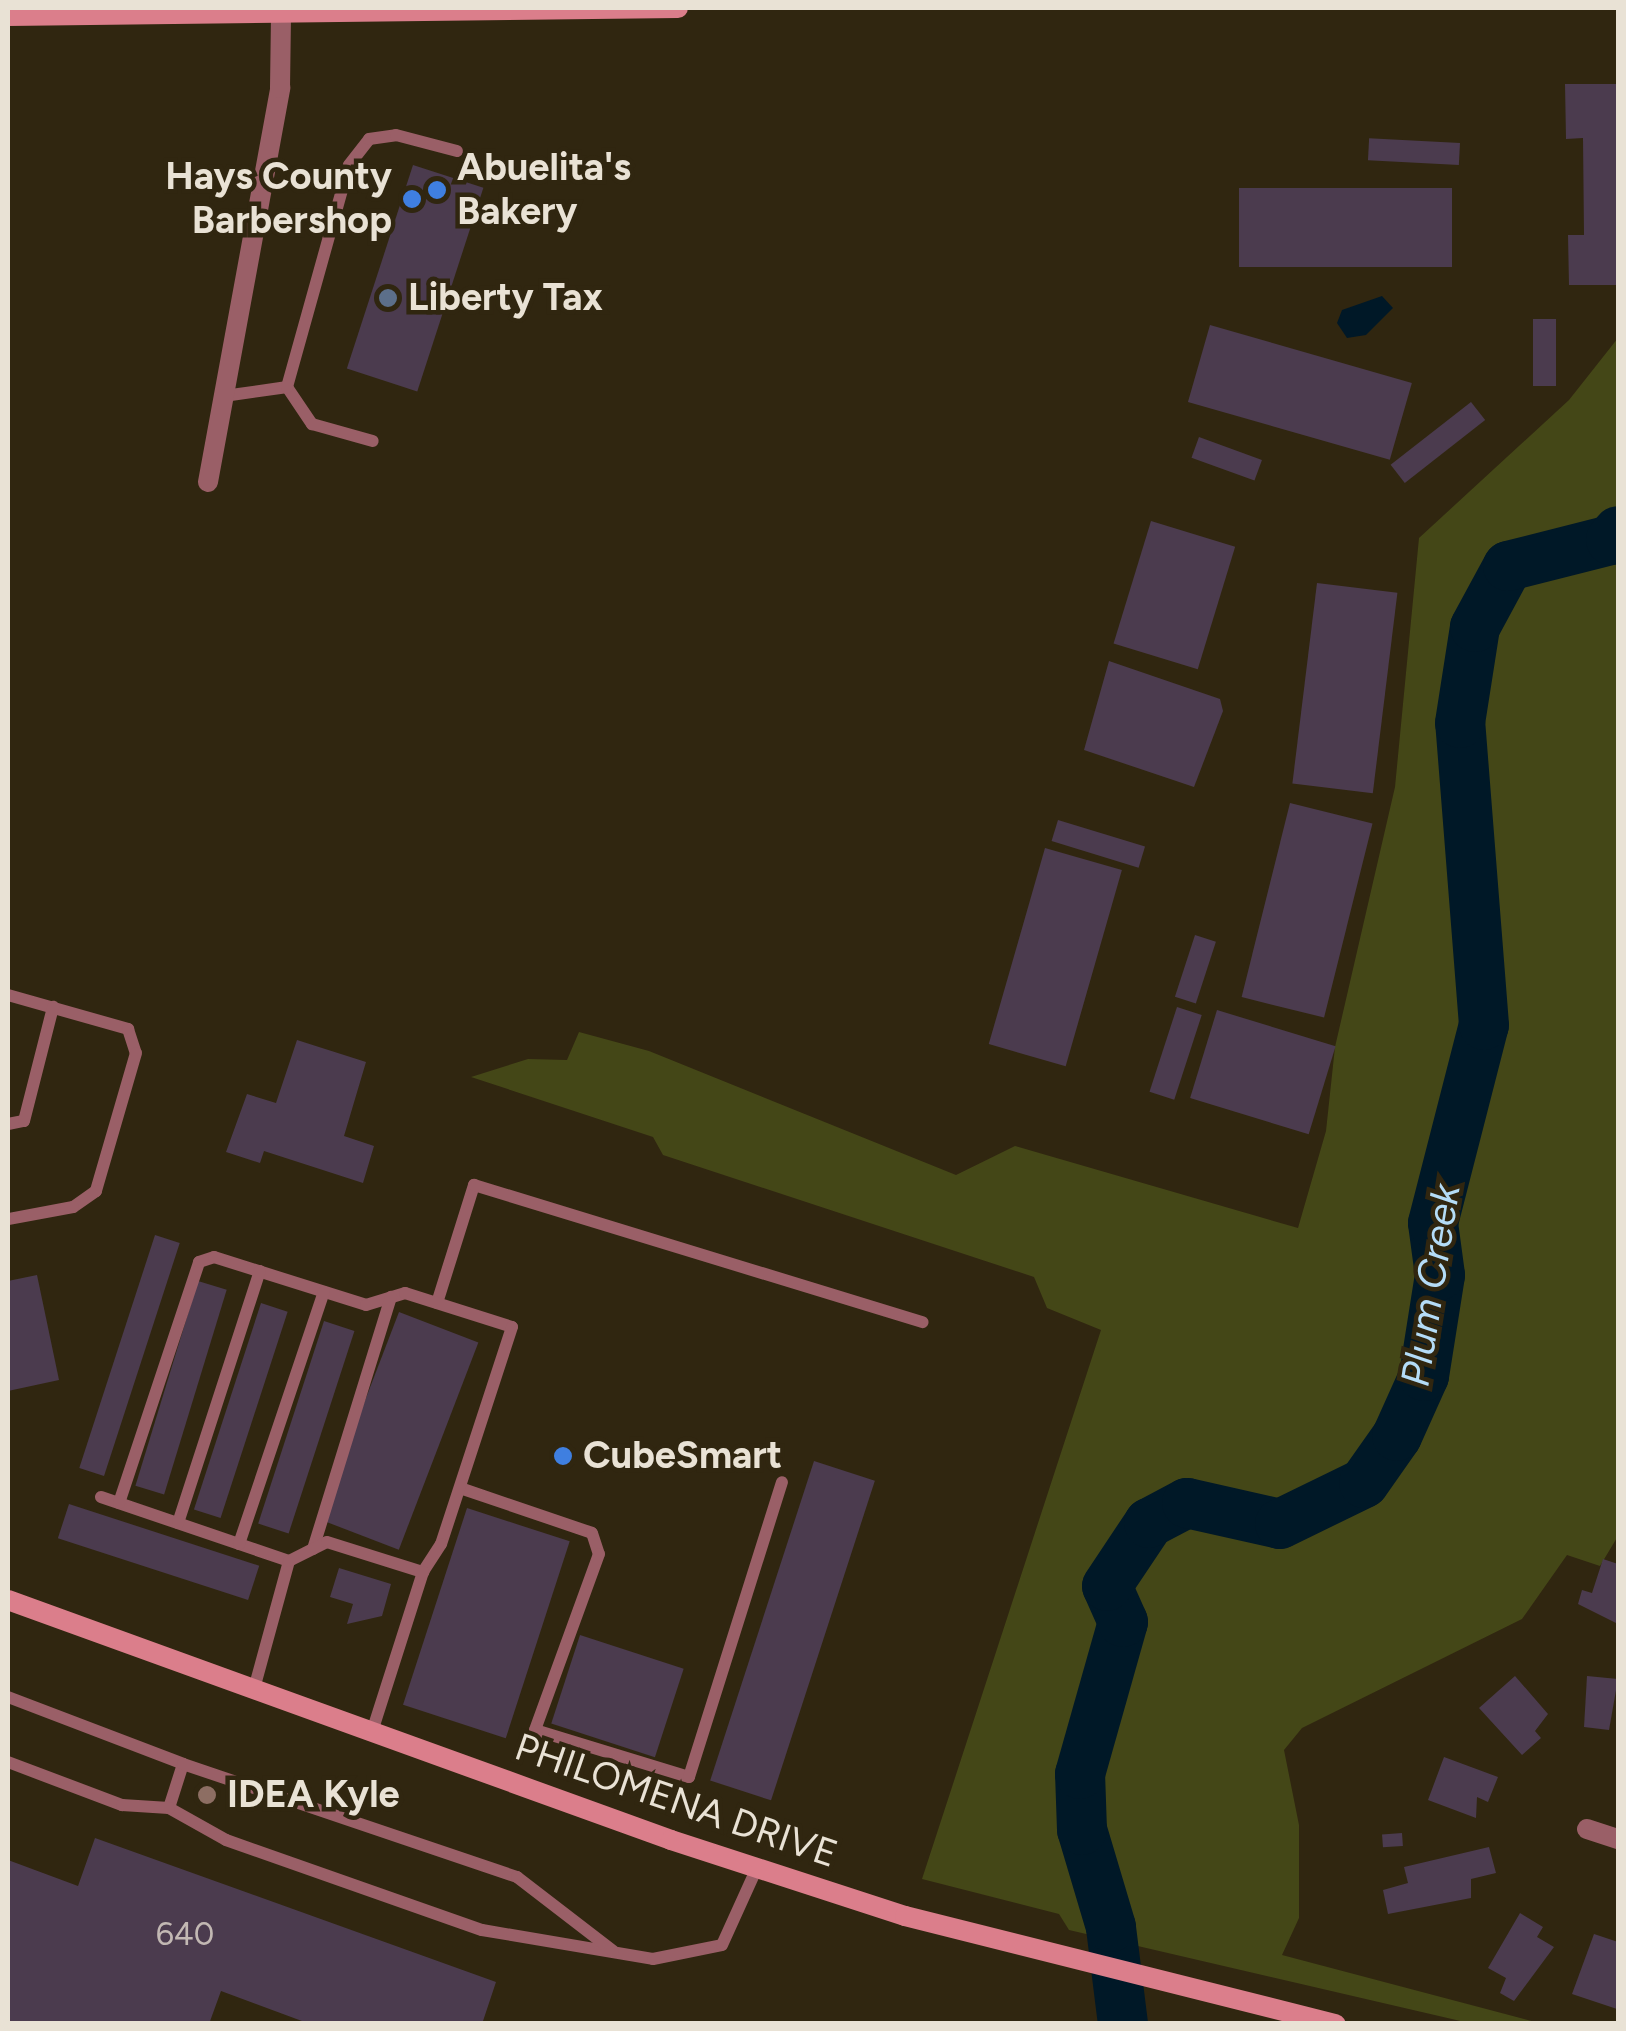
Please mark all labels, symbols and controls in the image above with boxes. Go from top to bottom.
place label: Abuelita's Bakery [457,145,631,234]
place label: Hays County Barbershop [165,154,392,243]
marker: Abuelita's Bakery [426,179,448,201]
marker: Hays County Barbershop [401,188,423,210]
place label: Liberty Tax [408,275,603,321]
marker: Liberty Tax [377,287,399,309]
water label: Plum Creek [1390,1181,1470,1389]
place label: CubeSmart [583,1433,782,1479]
marker: CubeSmart [552,1445,574,1467]
street label: PHILOMENA DRIVE [509,1724,843,1878]
place label: IDEA Kyle [227,1772,400,1818]
marker: IDEA Kyle [196,1784,218,1806]
house number: 640 [156,1915,214,1953]

